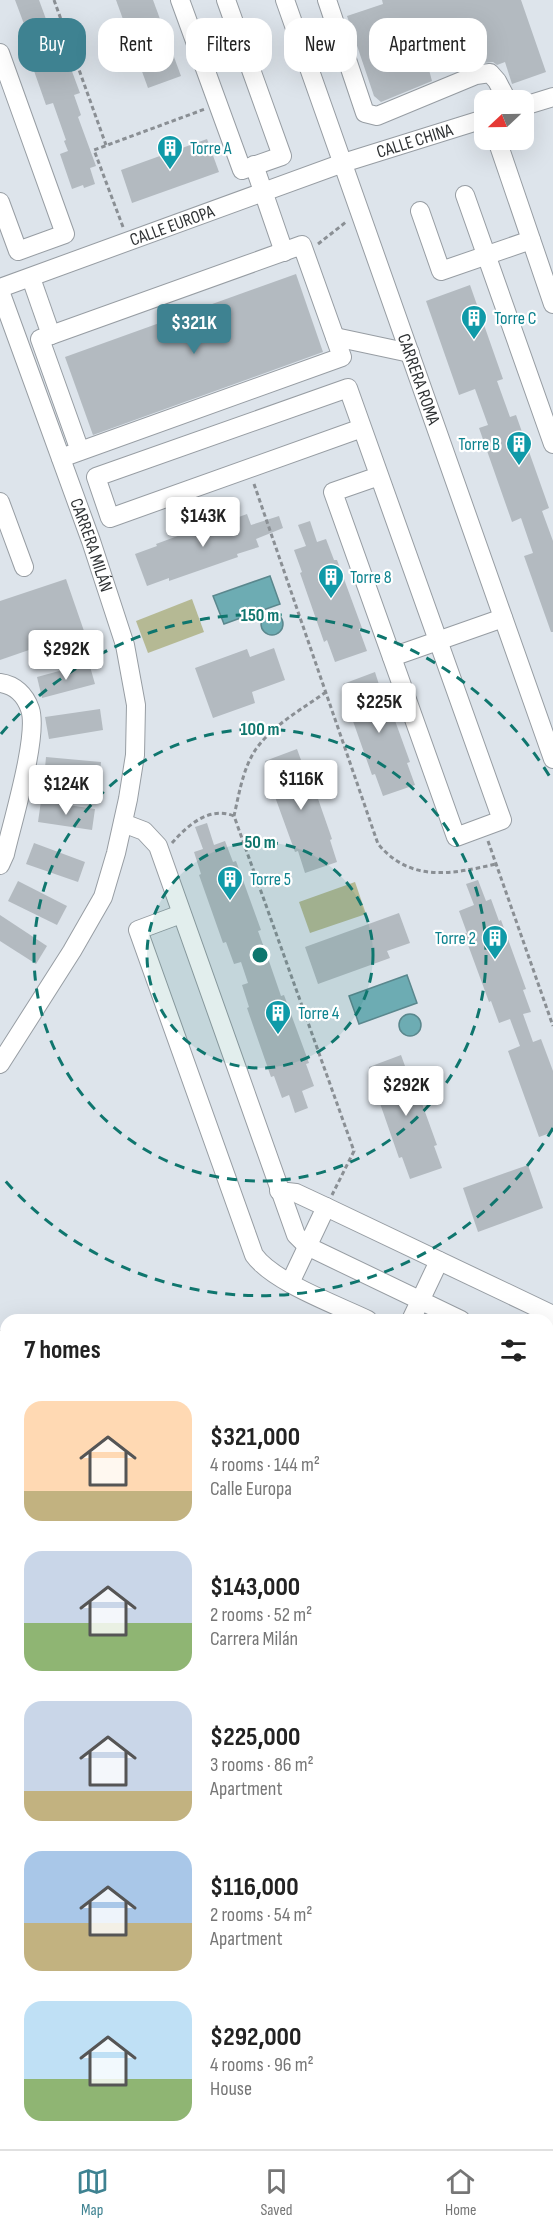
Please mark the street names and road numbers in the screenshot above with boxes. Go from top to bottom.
street label: CALLE CHINA [374,119,456,163]
street label: CALLE EUROPA [127,201,218,251]
street label: CARRERA ROMA [393,331,444,428]
street label: CARRERA MILÁN [65,496,117,594]

